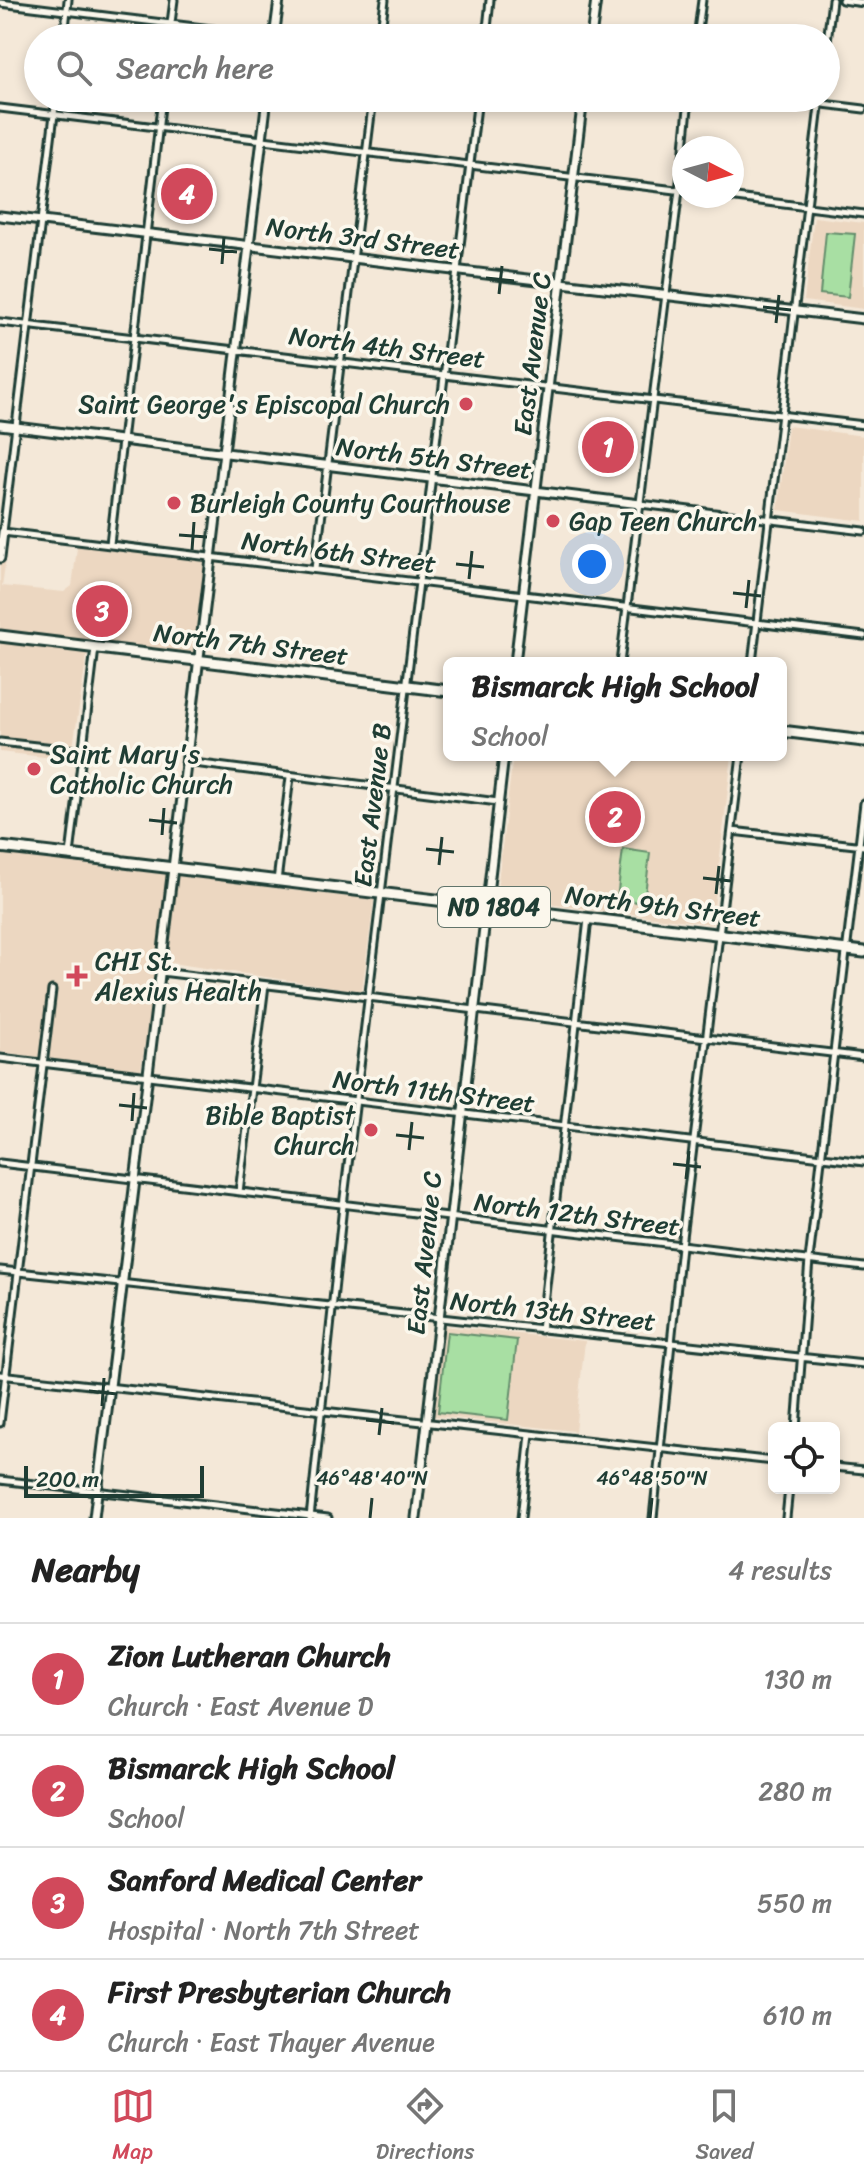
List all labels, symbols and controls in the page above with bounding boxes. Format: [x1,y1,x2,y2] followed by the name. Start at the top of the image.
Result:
[24,24,840,112] search box
[116,41,274,95] text: Search here
[52,46,96,90] icon: search
[672,136,744,208] north arrow
[161,164,213,224] pin: 4
[264,203,462,273] street label: North 3rd Street
[499,270,565,438] street label: East Avenue C
[286,312,488,382] street label: North 4th Street
[78,381,450,427] place label: Saint George's Episcopal Church
[457,395,475,413] marker: Saint George's Episcopal Church
[582,417,634,477] pin: 1
[334,423,534,493] street label: North 5th Street
[190,480,511,526] place label: Burleigh County Courthouse
[165,494,183,512] marker: Burleigh County Courthouse
[569,498,757,544] place label: Gap Teen Church
[544,512,562,530] marker: Gap Teen Church
[239,517,439,587] street label: North 6th Street
[572,544,612,584] your location
[76,581,128,641] pin: 3
[151,609,351,679] street label: North 7th Street
[443,657,787,761] popup
[472,659,758,713] text: Bismarck High School
[472,713,548,759] text: School
[339,721,405,889] street label: East Avenue B
[50,731,233,807] place label: Saint Mary's Catholic Church
[25,760,43,778] marker: Saint Mary's Catholic Church
[589,787,641,847] pin: 2
[562,871,764,941] street label: North 9th Street
[438,887,550,927] road number: ND 1804
[94,938,262,1014] place label: CHI St. Alexius Health
[66,965,88,987] marker: CHI St. Alexius Health
[330,1056,538,1126] street label: North 11th Street
[205,1092,357,1168] place label: Bible Baptist Church
[362,1121,380,1139] marker: Bible Baptist Church
[393,1169,455,1337] street label: East Avenue C
[471,1179,683,1249] street label: North 12th Street
[448,1277,658,1345] street label: North 13th Street
[768,1422,840,1494] map controls
[768,1422,840,1494] button: locate
[36,1460,99,1499] text: 200 m
[316,1461,428,1496] text: 46°48'40"N
[596,1461,708,1496] text: 46°48'50"N
[24,1462,204,1498] scale bar
[32,1540,140,1600] text: Nearby
[728,1547,832,1593] text: 4 results
[108,1629,391,1683] text: Zion Lutheran Church
[52,1656,64,1702] text: 1
[763,1656,832,1702] text: 130 m
[108,1683,373,1729] text: Church · East Avenue D
[108,1741,395,1795] text: Bismarck High School
[50,1768,66,1814] text: 2
[758,1768,832,1814] text: 280 m
[108,1795,185,1841] text: School
[108,1853,421,1907] text: Sanford Medical Center
[51,1880,65,1926] text: 3
[757,1880,832,1926] text: 550 m
[108,1907,420,1953] text: Hospital · North 7th Street
[108,1965,451,2019] text: First Presbyterian Church
[50,1992,66,2038] text: 4
[763,1992,832,2038] text: 610 m
[108,2019,435,2065] text: Church · East Thayer Avenue
[111,2084,155,2171] tab: Map
[376,2084,474,2171] tab: Directions
[695,2084,753,2171] tab: Saved

